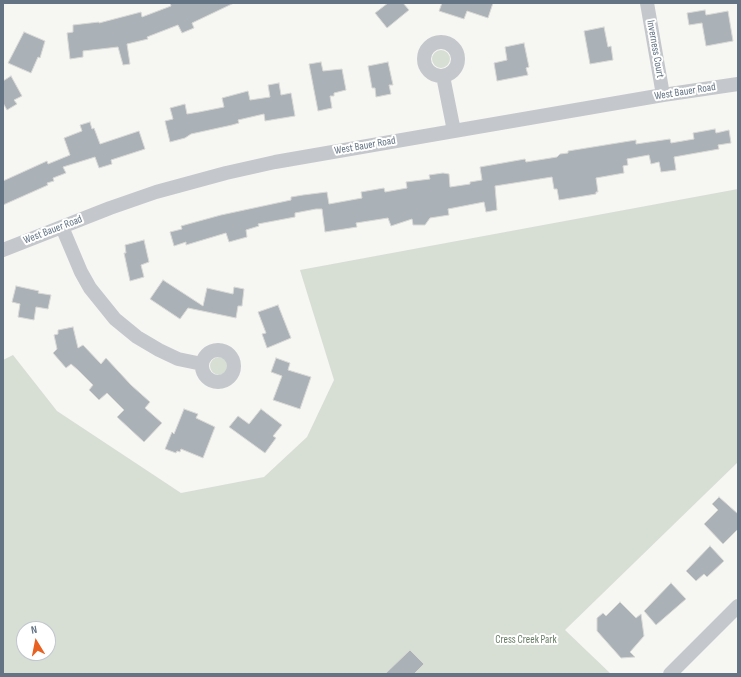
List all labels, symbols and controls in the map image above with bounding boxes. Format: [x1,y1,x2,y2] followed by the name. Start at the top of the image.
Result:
[643,19,667,79] street label: Inverness Court
[653,81,717,103] street label: West Bauer Road
[333,134,397,158] street label: West Bauer Road
[22,213,84,247] street label: West Bauer Road
[16,621,56,661] north arrow
[30,623,38,637] text: N
[495,633,557,647] park label: Cress Creek Park

